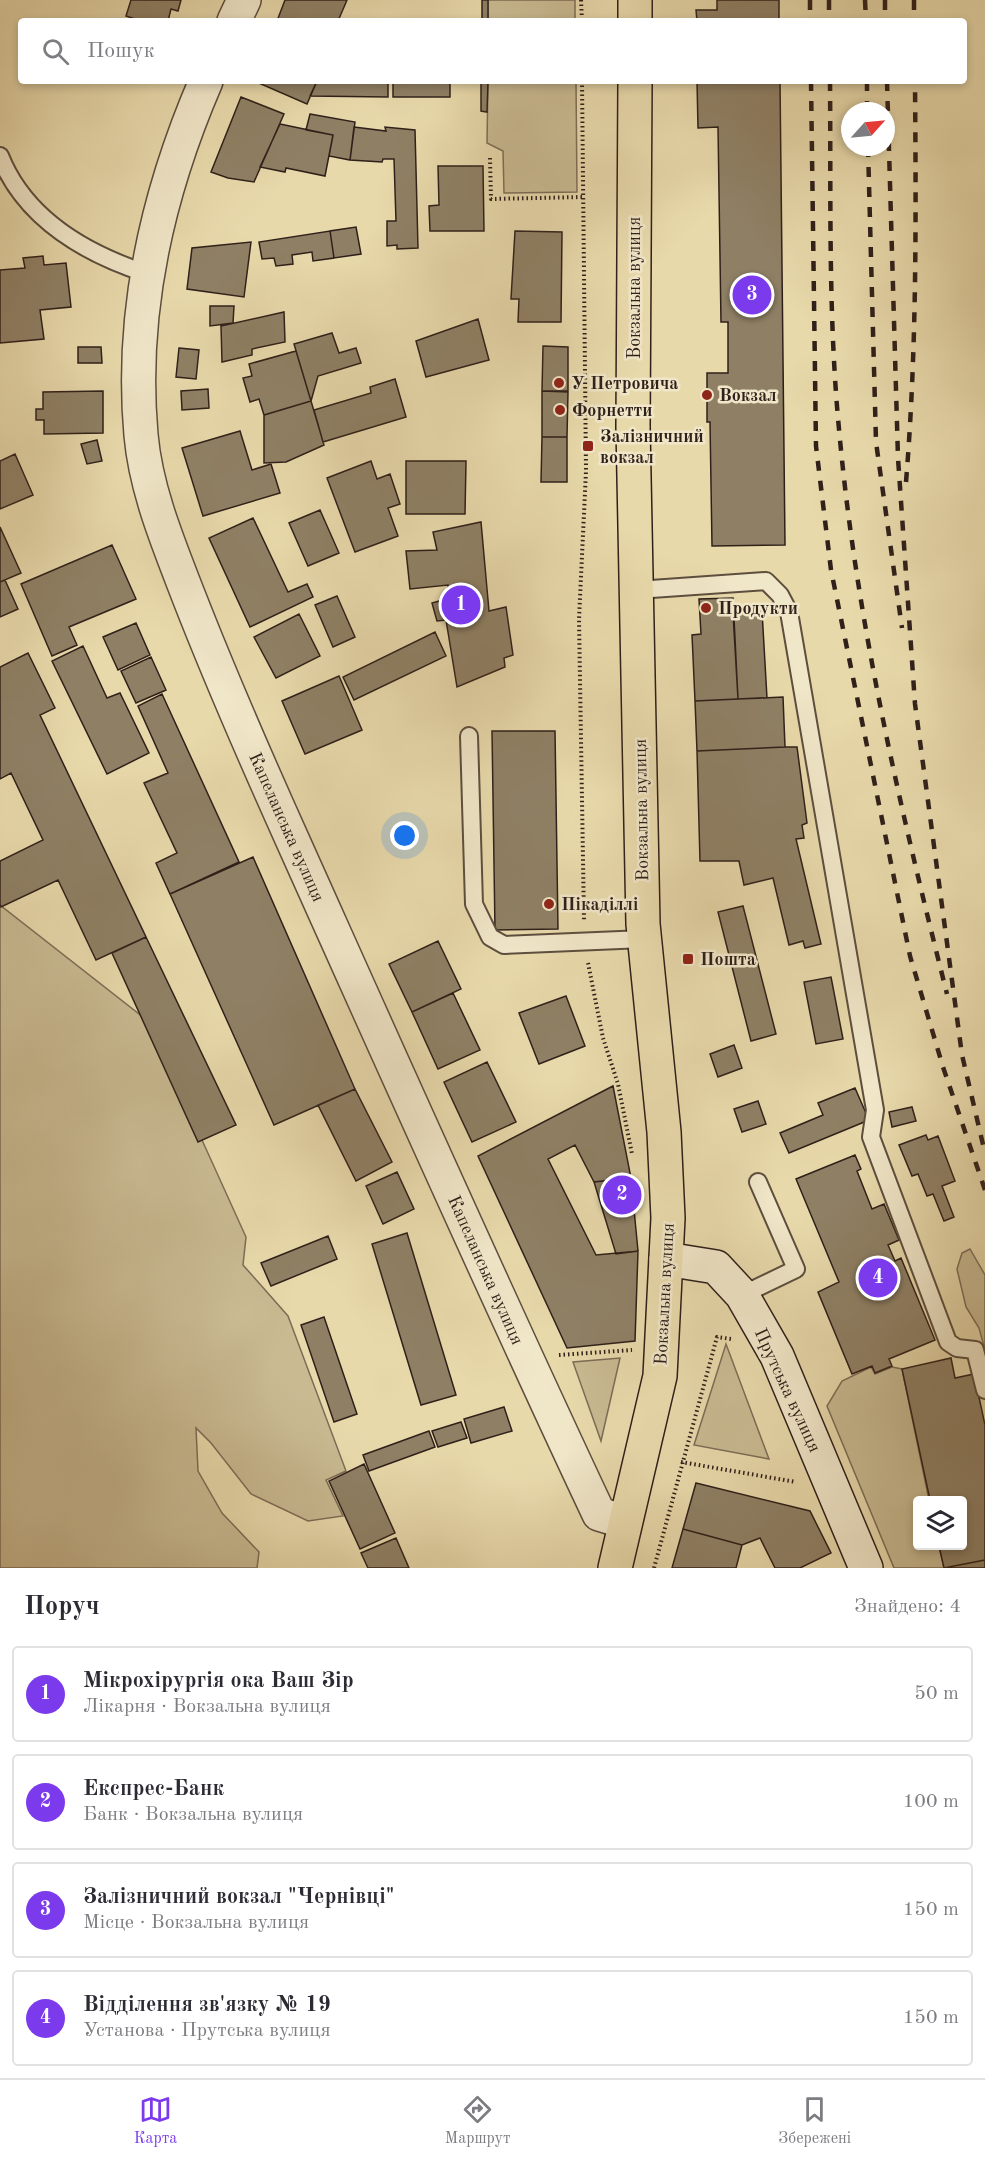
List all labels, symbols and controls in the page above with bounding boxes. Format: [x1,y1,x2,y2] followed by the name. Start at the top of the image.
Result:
[18,18,967,84] search box
[39,35,72,68] icon: search
[87,40,155,62] text: Пошук
[841,102,895,156] north arrow
[626,217,644,359] street label: Вокзальна вулиця
[732,272,771,318] pin: 3
[571,375,678,393] place label: У Петровича
[552,376,566,390] marker: У Петровича
[719,387,777,405] place label: Вокзал
[700,388,714,402] marker: Вокзал
[572,402,653,420] place label: Форнетти
[553,403,567,417] marker: Форнетти
[600,428,704,467] place label: Залізничний вокзал
[581,439,595,453] marker: Залізничний вокзал
[442,582,480,628] pin: 1
[718,600,798,618] place label: Продукти
[699,601,713,615] marker: Продукти
[632,739,652,881] street label: Вокзальна вулиця
[245,750,327,905] street label: Капеланська вулиця
[390,821,419,850] your location
[561,896,638,914] place label: Пікаділлі
[542,897,556,911] marker: Пікаділлі
[700,951,756,969] place label: Пошта
[681,952,695,966] marker: Пошта
[602,1172,642,1218] pin: 2
[444,1193,526,1348] street label: Капеланська вулиця
[652,1222,678,1366] street label: Вокзальна вулиця
[858,1256,898,1300] pin: 4
[751,1326,824,1455] street label: Прутська вулиця
[913,1496,967,1550] map controls
[913,1496,967,1550] button: layers
[24,1594,100,1620] text: Поруч
[854,1597,961,1617] text: Знайдено: 4
[83,1670,354,1692] text: Мікрохірургія ока Ваш Зір
[40,1684,51,1704] text: 1
[914,1684,959,1704] text: 50 m
[83,1697,331,1717] text: Лікарня · Вокзальна вулиця
[83,1778,224,1800] text: Eкспрес-Банк
[40,1792,51,1812] text: 2
[903,1792,959,1812] text: 100 m
[83,1805,303,1825] text: Банк · Вокзальна вулиця
[83,1886,394,1908] text: Залізничний вокзал "Чернівці"
[40,1900,51,1920] text: 3
[903,1900,959,1920] text: 150 m
[83,1913,309,1933] text: Місце · Вокзальна вулиця
[83,1994,331,2016] text: Відділення зв'язку № 19
[40,2008,51,2028] text: 4
[903,2008,959,2028] text: 150 m
[83,2021,331,2041] text: Установа · Прутська вулиця
[134,2093,177,2149] tab: Карта
[445,2093,511,2149] tab: Маршрут
[778,2093,851,2149] tab: Збережені

